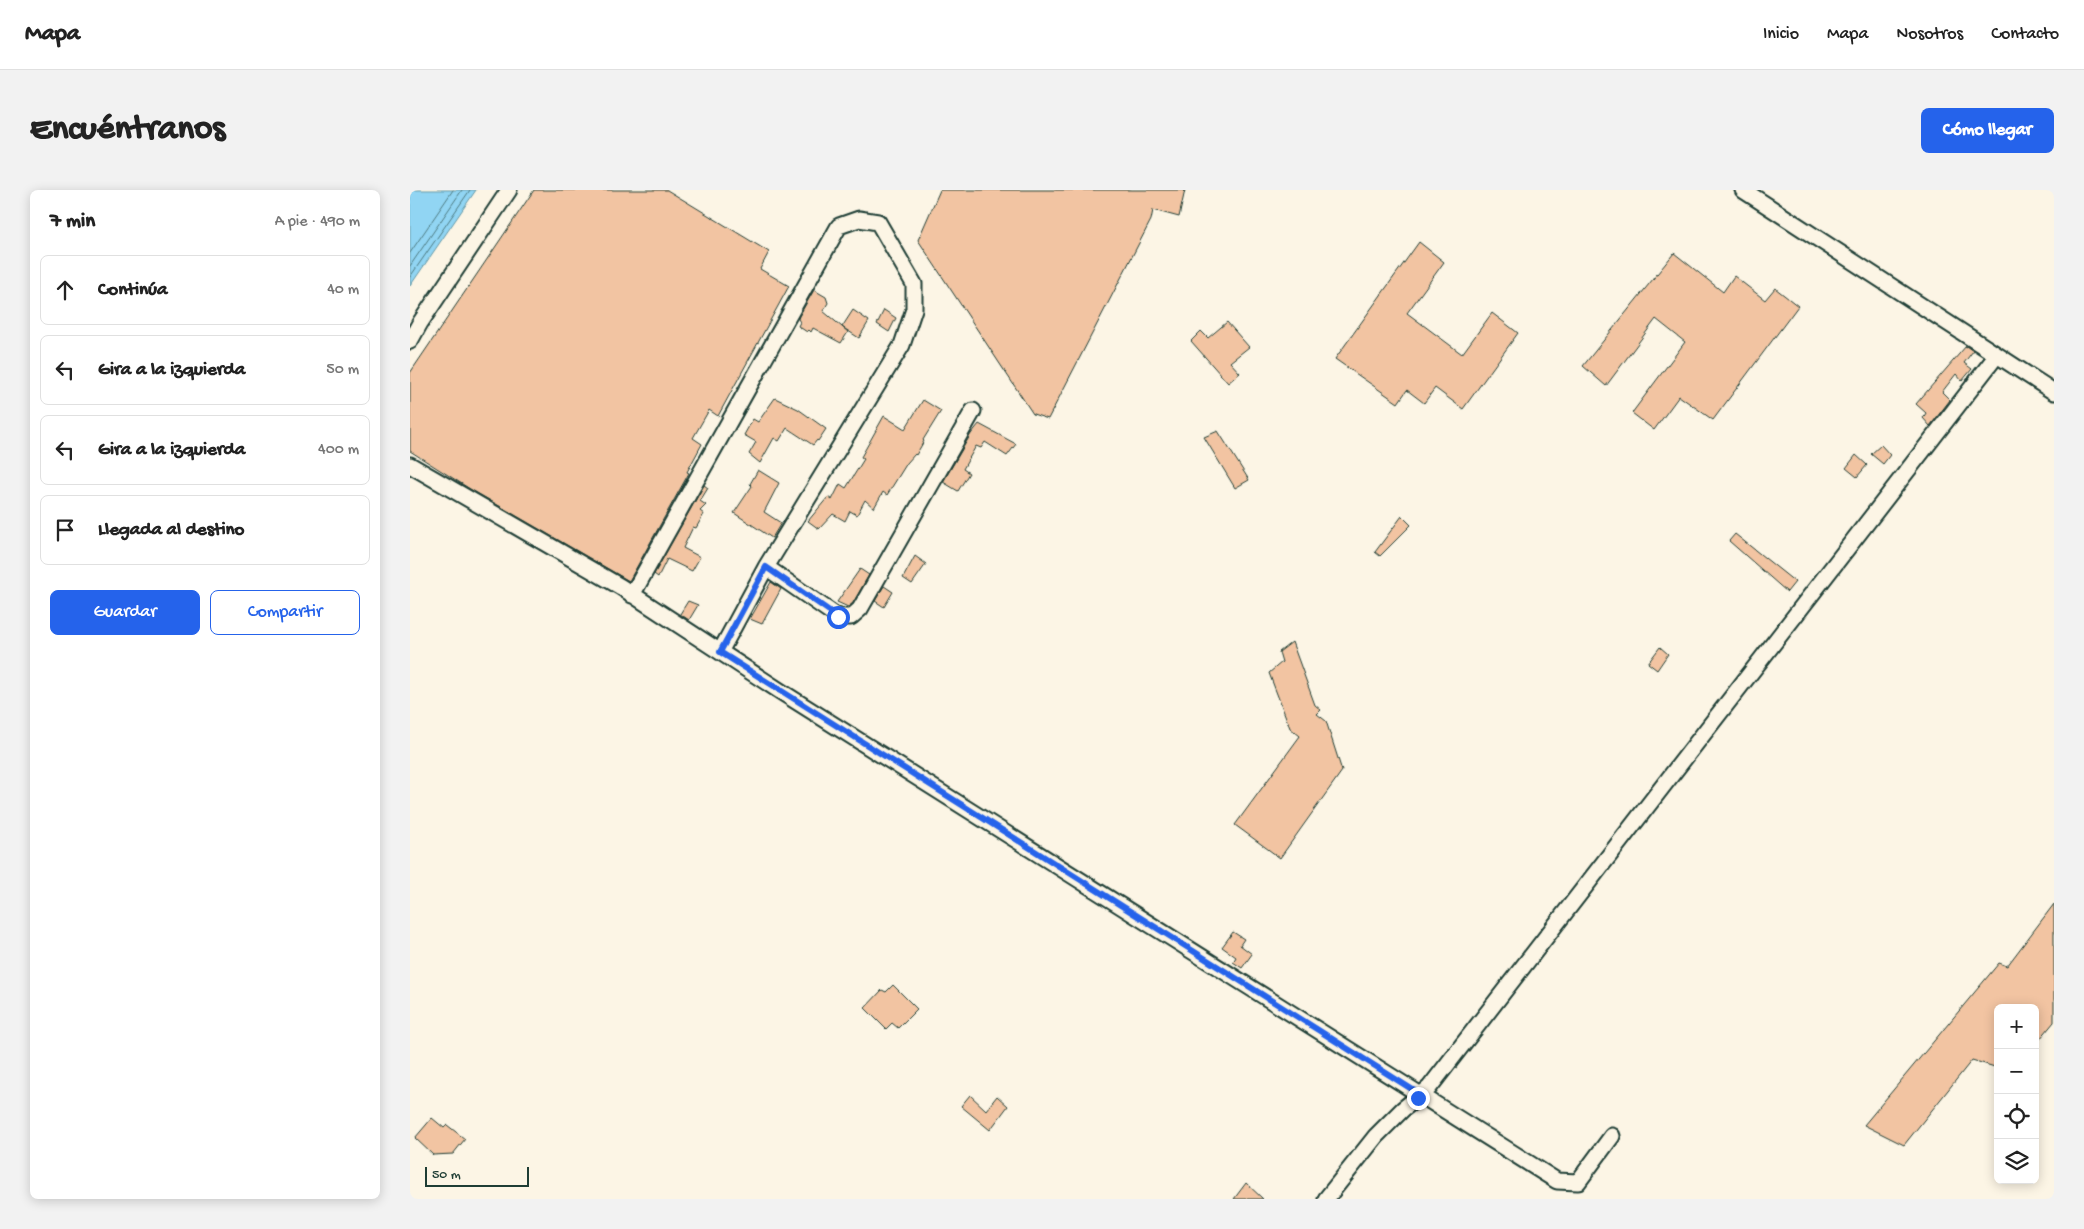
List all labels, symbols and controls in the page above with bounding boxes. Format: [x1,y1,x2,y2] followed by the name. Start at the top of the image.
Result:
[25,20,80,49] text: Mapa
[1763,24,1799,45] text: Inicio
[1827,24,1868,45] text: Mapa
[1896,24,1963,45] text: Nosotros
[1991,24,2059,45] text: Contacto
[1921,108,2054,153] button: Cómo llegar
[30,110,225,151] text: Encuéntranos
[50,210,95,235] text: 7 min
[275,213,360,232] text: A pie · 490 m
[51,276,79,304] icon: ahead
[98,279,168,302] text: Continúa
[327,281,359,300] text: 40 m
[51,356,79,384] icon: left
[98,359,245,382] text: Gira a la izquierda
[326,361,359,380] text: 50 m
[51,436,79,464] icon: left
[98,439,245,462] text: Gira a la izquierda
[318,441,359,460] text: 400 m
[51,516,79,544] icon: arrive
[98,519,244,542] text: Llegada al destino
[50,590,200,635] button: Guardar
[210,590,360,635] button: Compartir
[827,606,850,629] route start
[1994,1004,2039,1184] map controls
[1994,1004,2039,1049] button: +
[1994,1049,2039,1094] button: −
[1407,1087,1430,1110] route end
[1994,1094,2039,1139] button: locate
[1994,1139,2039,1184] button: layers
[425,1164,529,1187] scale bar
[432,1167,461,1184] text: 50 m

